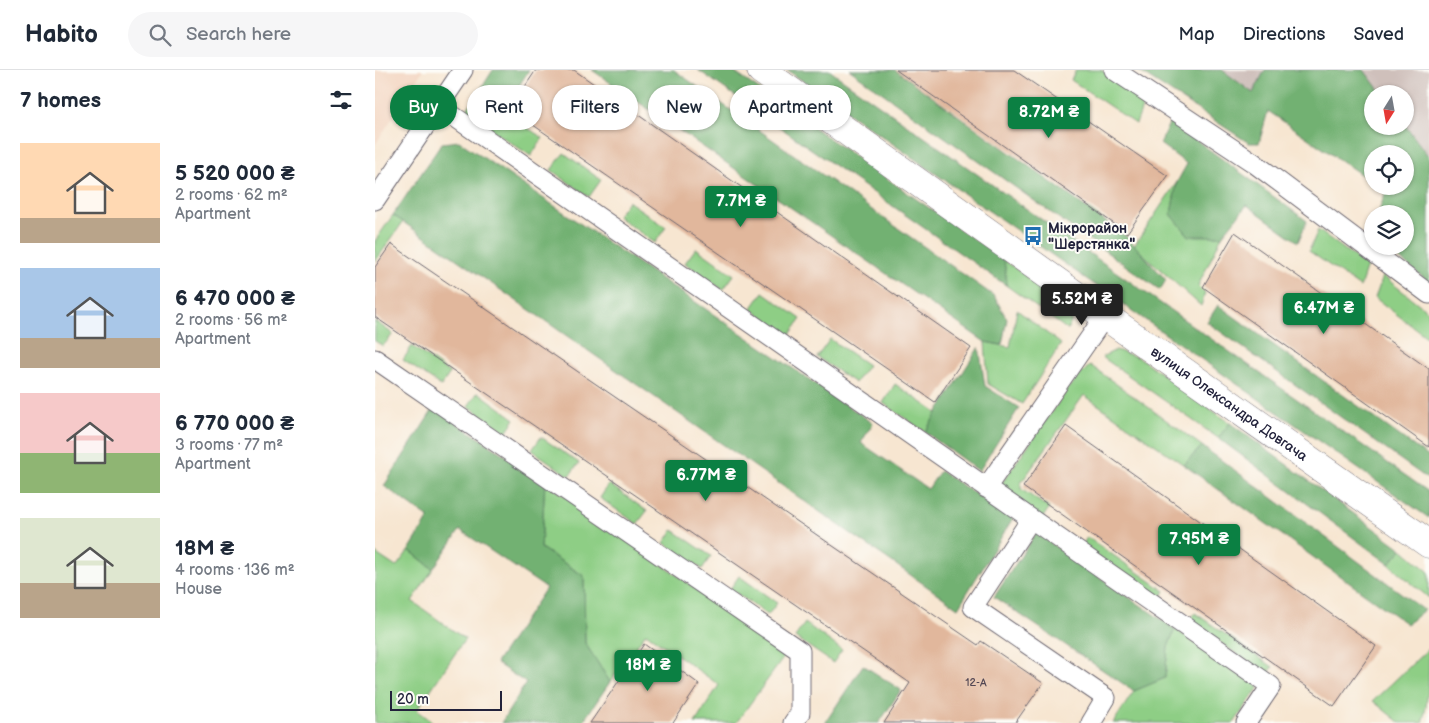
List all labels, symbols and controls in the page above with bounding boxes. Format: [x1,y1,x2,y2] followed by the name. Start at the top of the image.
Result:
[128,12,478,57] search box
[25,20,98,49] text: Habito
[146,21,174,49] icon: search
[186,23,291,46] text: Search here
[1179,24,1215,45] text: Map
[1243,24,1325,45] text: Directions
[1353,24,1404,45] text: Saved
[390,85,457,130] chip: Buy
[467,85,542,130] chip: Rent
[552,85,638,130] chip: Filters
[648,85,720,130] chip: New
[730,85,851,130] chip: Apartment
[1364,85,1414,135] north arrow
[1364,85,1414,255] map controls
[327,86,355,114] icon: filters
[20,88,101,113] text: 7 homes
[1003,97,1095,139] pin: 8.72M ₴
[1019,103,1079,122] text: 8.72M ₴
[1364,145,1414,195] button: locate
[175,161,295,186] text: 5 520 000 ₴
[60,163,120,223] icon: home
[175,186,288,205] text: 2 rooms · 62 m²
[700,186,782,228] pin: 7.7M ₴
[716,192,766,211] text: 7.7M ₴
[175,205,251,224] text: Apartment
[1364,205,1414,255] button: layers
[1048,220,1135,253] place label: Мікрорайон "Шерстянка"
[1022,225,1044,247] bus stop icon: Мікрорайон "Шерстянка"
[1036,284,1128,326] pin: 5.52M ₴
[175,286,295,311] text: 6 470 000 ₴
[60,288,120,348] icon: home
[1052,290,1112,309] text: 5.52M ₴
[1278,292,1370,335] pin: 6.47M ₴
[1294,299,1354,318] text: 6.47M ₴
[175,311,287,330] text: 2 rooms · 56 m²
[175,330,251,349] text: Apartment
[1148,343,1312,465] street label: вулиця Олександра Довгача
[175,411,294,436] text: 6 770 000 ₴
[60,413,120,473] icon: home
[175,436,283,455] text: 3 rooms · 77 m²
[175,455,251,474] text: Apartment
[660,460,752,502] pin: 6.77M ₴
[676,466,736,485] text: 6.77M ₴
[1153,524,1245,566] pin: 7.95M ₴
[1169,530,1229,549] text: 7.95M ₴
[175,536,234,561] text: 18M ₴
[60,538,120,598] icon: home
[175,561,295,580] text: 4 rooms · 136 m²
[175,580,222,599] text: House
[613,650,683,692] pin: 18M ₴
[625,656,671,675] text: 18M ₴
[965,676,987,689] house number: 12-А
[390,688,503,711] scale bar
[397,691,429,708] text: 20 m

